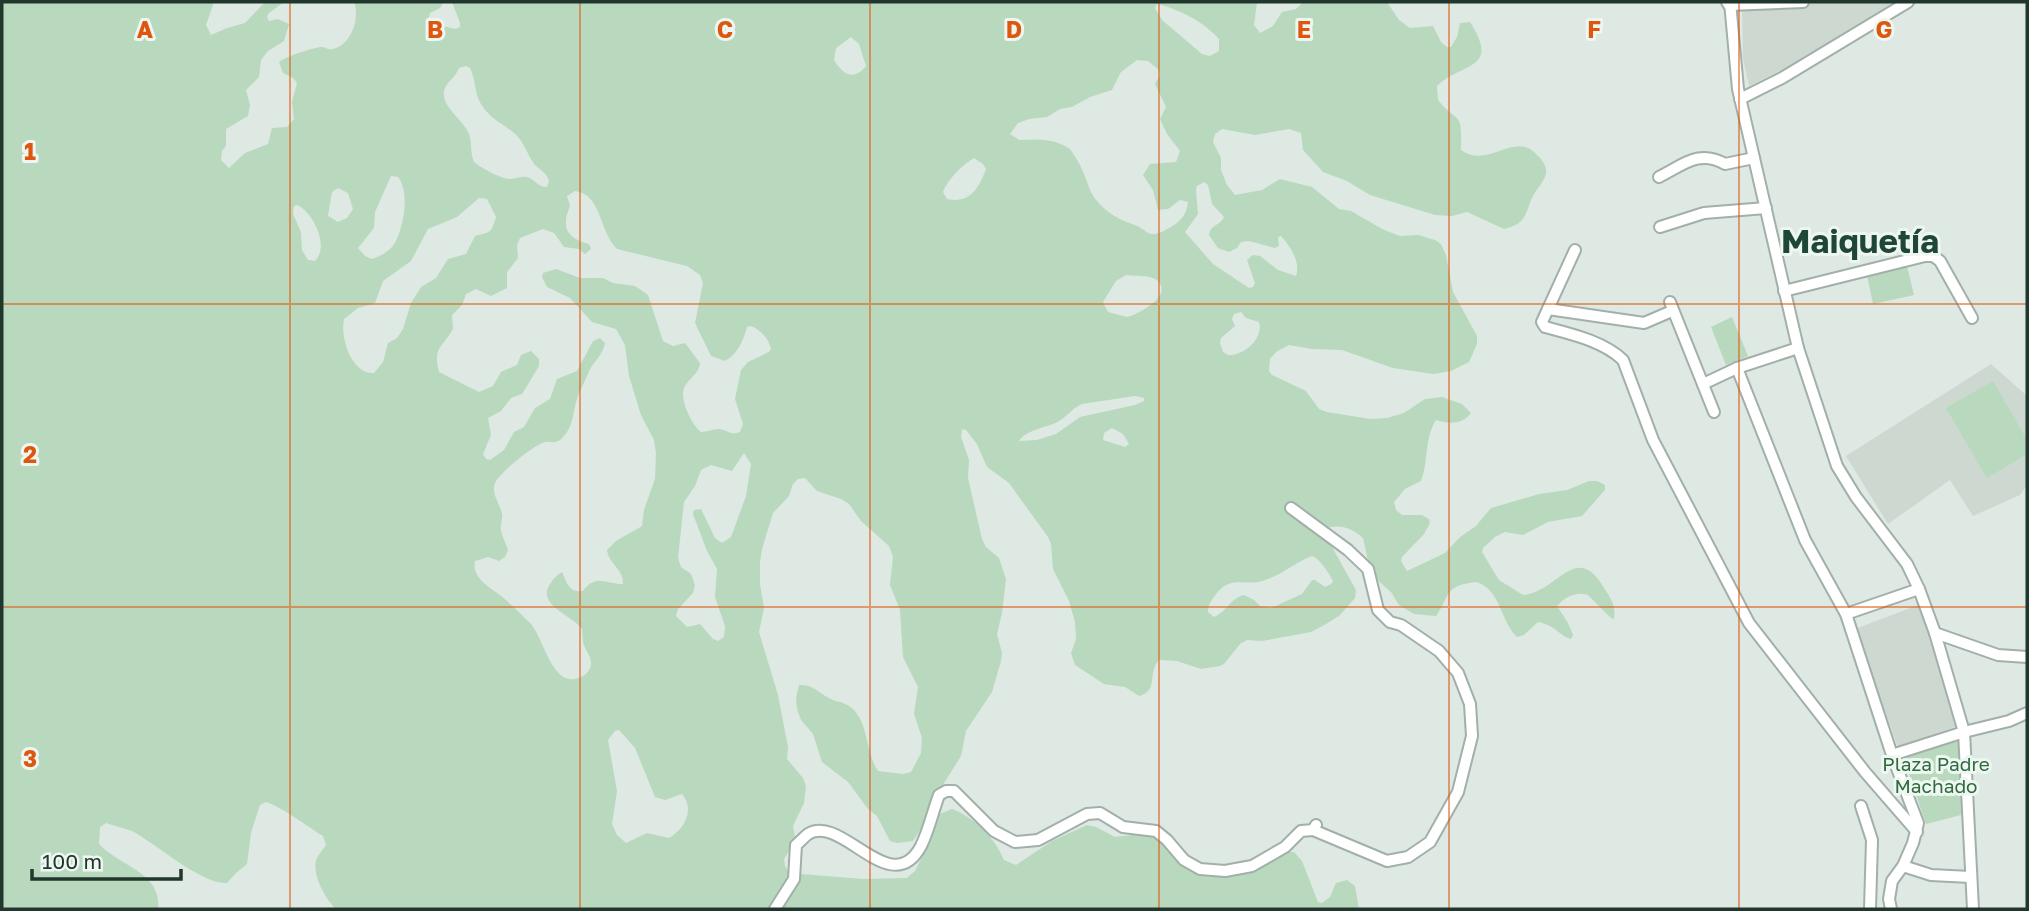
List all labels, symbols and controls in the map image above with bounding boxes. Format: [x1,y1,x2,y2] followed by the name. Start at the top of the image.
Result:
[137,15,154,43] text: A
[427,15,443,43] text: B
[717,15,733,43] text: C
[1006,15,1022,43] text: D
[1297,15,1311,43] text: E
[1587,15,1601,43] text: F
[1876,15,1892,43] text: G
[24,137,36,165] text: 1
[1781,221,1939,260] district label: Maiquetía
[23,440,37,468] text: 2
[23,744,37,772] text: 3
[1882,752,1990,797] park label: Plaza Padre Machado
[32,838,180,882] scale bar
[42,848,102,874] text: 100 m

